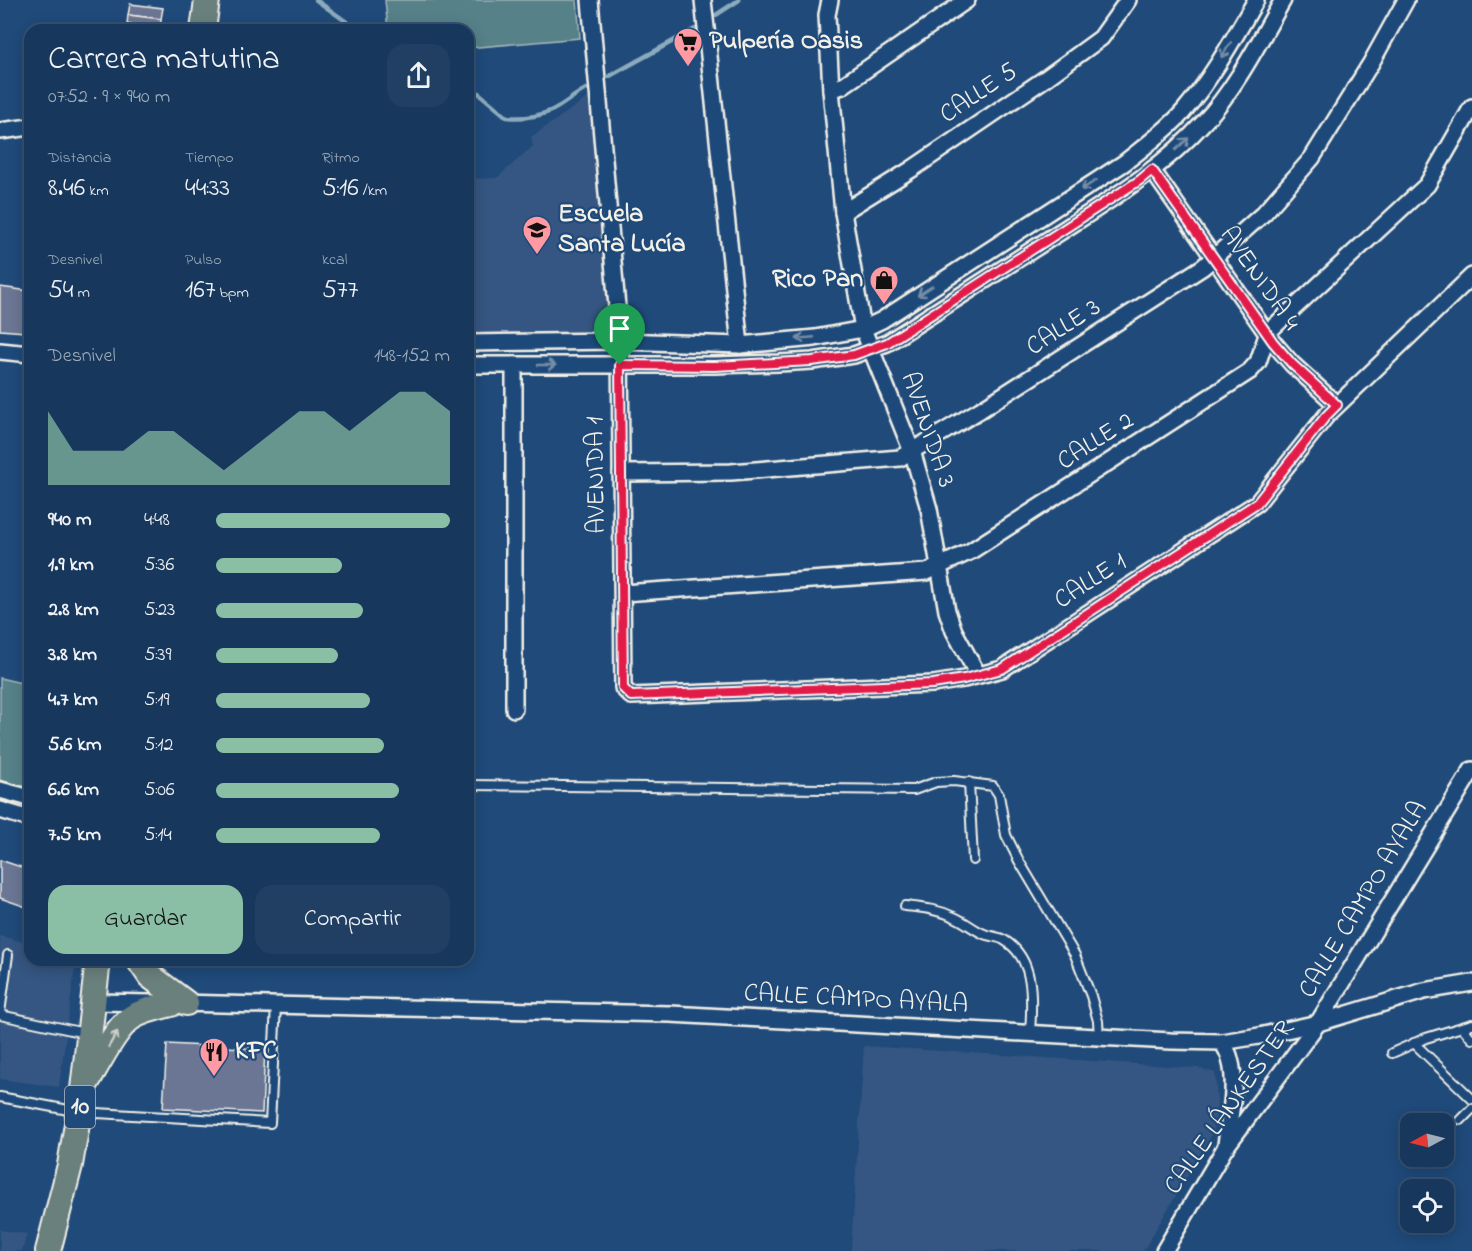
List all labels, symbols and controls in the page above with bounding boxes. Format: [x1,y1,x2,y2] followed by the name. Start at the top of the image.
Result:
[709,23,863,61] place label: Pulpería Oasis
[672,26,704,68] supermarket icon: Pulpería Oasis
[48,36,280,84] text: Carrera matutina
[1220,41,1232,58] one-way arrow
[387,44,450,107] button: share
[932,54,1026,134] street label: CALLE 5
[48,83,170,112] text: 07:52 · 9 × 940 m
[1175,136,1190,151] one-way arrow
[48,146,111,170] text: Distancia
[185,146,234,170] text: Tiempo
[322,146,360,170] text: Ritmo
[48,170,85,208] text: 8.46
[185,170,230,208] text: 44:33
[322,170,359,208] text: 5:16
[85,179,109,203] text: km
[359,179,387,203] text: /km
[1081,180,1098,192] one-way arrow
[558,196,686,264] place label: Escuela Santa Lucía
[521,214,553,256] school or university icon: Escuela Santa Lucía
[1209,219,1309,339] street label: AVENIDA 4
[48,248,102,272] text: Desnivel
[185,248,222,272] text: Pulso
[322,248,347,272] text: kcal
[772,261,863,299] place label: Rico Pan
[868,264,900,306] shop icon: Rico Pan
[48,272,74,310] text: 54
[185,272,215,310] text: 167
[322,272,358,310] text: 577
[74,281,90,305] text: m
[215,281,249,305] text: bpm
[917,285,934,297] one-way arrow
[1019,290,1109,366] street label: CALLE 3
[594,303,645,365] pin
[603,312,636,345] icon: arrive
[796,333,816,344] one-way arrow
[48,342,116,371] text: Desnivel
[374,342,450,371] text: 148–152 m
[537,359,557,371] one-way arrow
[890,367,964,493] street label: AVENIDA 3
[1050,403,1142,481] street label: CALLE 2
[577,416,617,534] street label: AVENIDA 1
[48,506,91,535] text: 940 m
[144,506,170,535] text: 4:48
[1047,544,1135,620] street label: CALLE 1
[48,551,94,580] text: 1.9 km
[144,551,174,580] text: 5:36
[48,596,99,625] text: 2.8 km
[144,596,175,625] text: 5:23
[48,641,97,670] text: 3.8 km
[144,641,171,670] text: 5:39
[48,686,98,715] text: 4.7 km
[144,686,170,715] text: 5:19
[48,731,102,760] text: 5.6 km
[144,731,173,760] text: 5:12
[48,776,99,805] text: 6.6 km
[144,776,175,805] text: 5:06
[1290,794,1438,1006] street label: CALLE CAMPO AYALA
[48,821,101,850] text: 7.5 km
[144,821,172,850] text: 5:14
[48,885,243,954] button: Guardar
[255,885,450,954] button: Compartir
[743,975,969,1025] street label: CALLE CAMPO AYALA
[1156,1013,1305,1203] street label: CALLE LÁNKESTER
[107,1031,119,1048] one-way arrow
[235,1033,277,1071] place label: KFC
[198,1036,230,1078] restaurant icon: KFC
[65,1086,95,1128] road number: 10
[1400,1113,1454,1167] north arrow
[1400,1113,1454,1233] map controls
[1400,1179,1454,1233] button: locate

